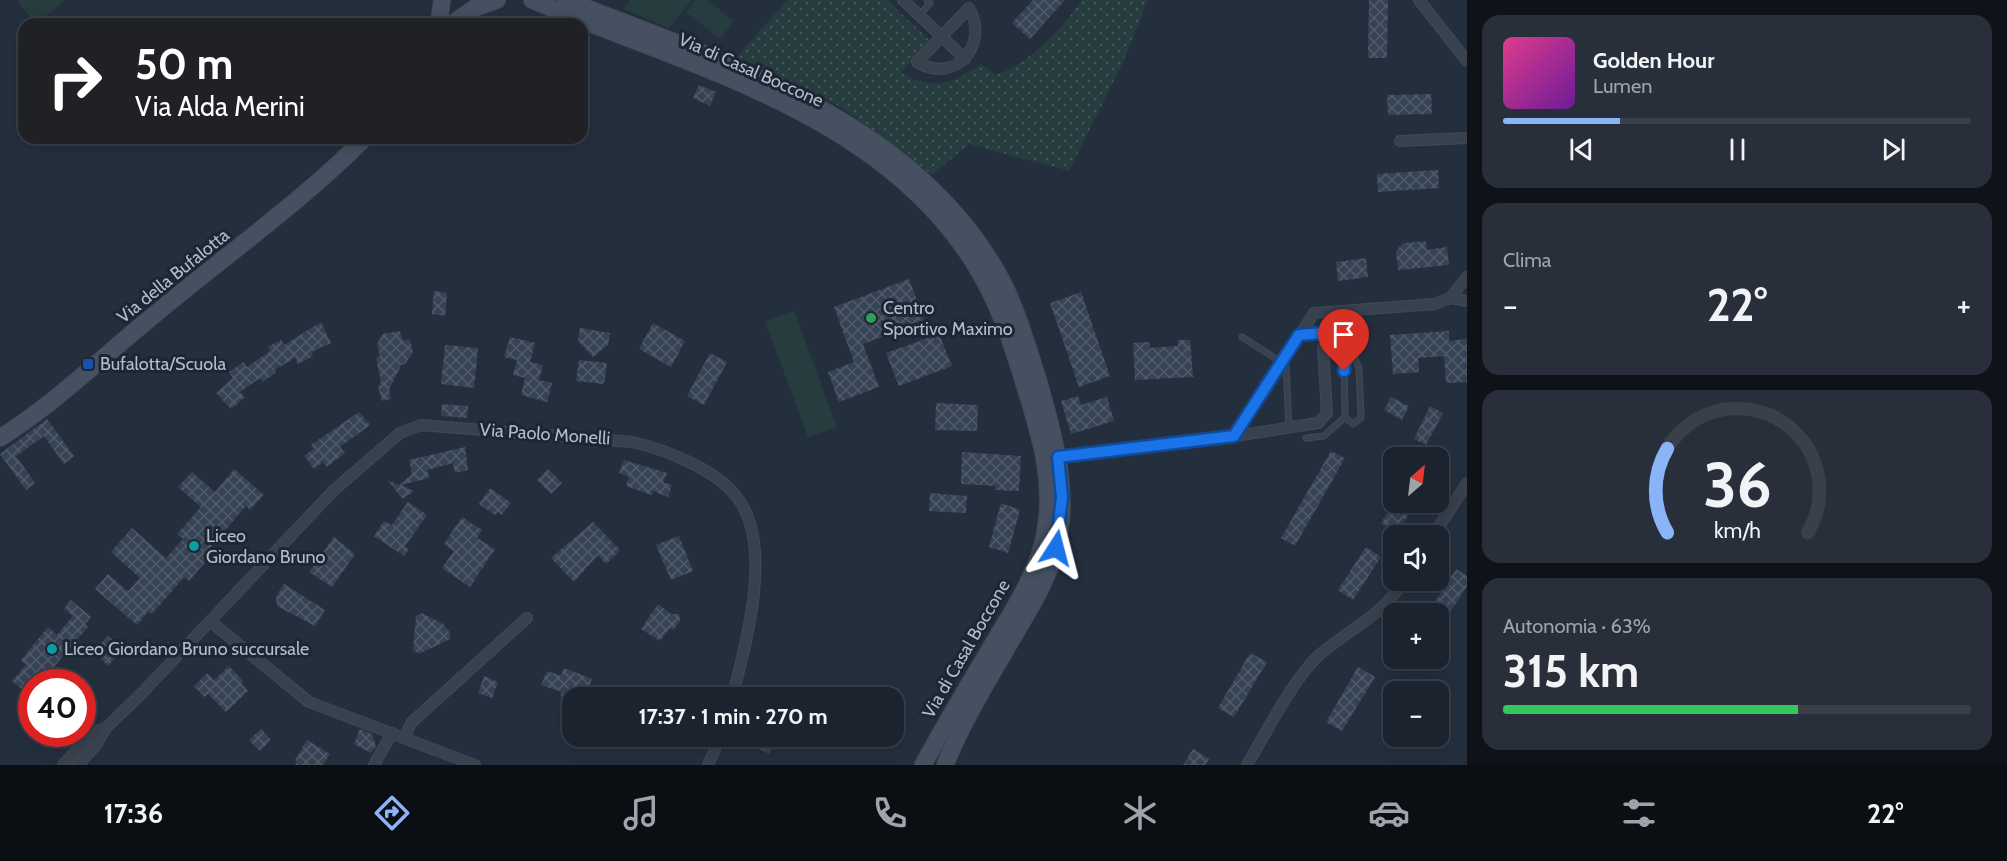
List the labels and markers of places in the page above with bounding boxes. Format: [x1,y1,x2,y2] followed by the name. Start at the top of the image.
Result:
[883,297,1013,340] place label: Centro Sportivo Maximo
[1318,309,1369,371] pin
[864,311,878,325] marker: Centro Sportivo Maximo
[100,353,226,375] place label: Bufalotta/Scuola
[81,357,95,371] marker: Bufalotta/Scuola
[206,525,326,568] place label: Liceo Giordano Bruno
[187,539,201,553] marker: Liceo Giordano Bruno
[64,638,309,660] place label: Liceo Giordano Bruno succursale
[45,642,59,656] marker: Liceo Giordano Bruno succursale

